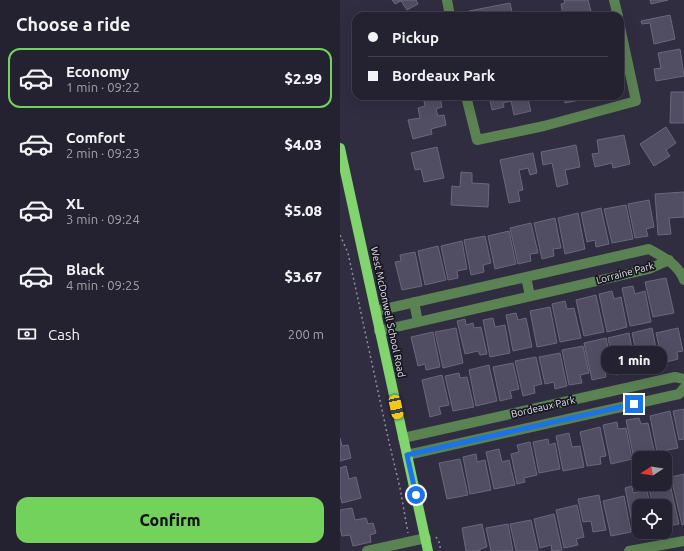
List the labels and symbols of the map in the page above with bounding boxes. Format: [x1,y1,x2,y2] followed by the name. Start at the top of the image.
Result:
[369,246,407,378] street label: West McDonwell School Road
[595,260,655,286] street label: Lorraine Park
[601,346,667,374] callout: 1 min
[388,394,404,420] car
[510,394,576,420] street label: Bordeaux Park
[625,395,643,413] route end
[632,451,672,491] north arrow
[407,486,425,504] route start

